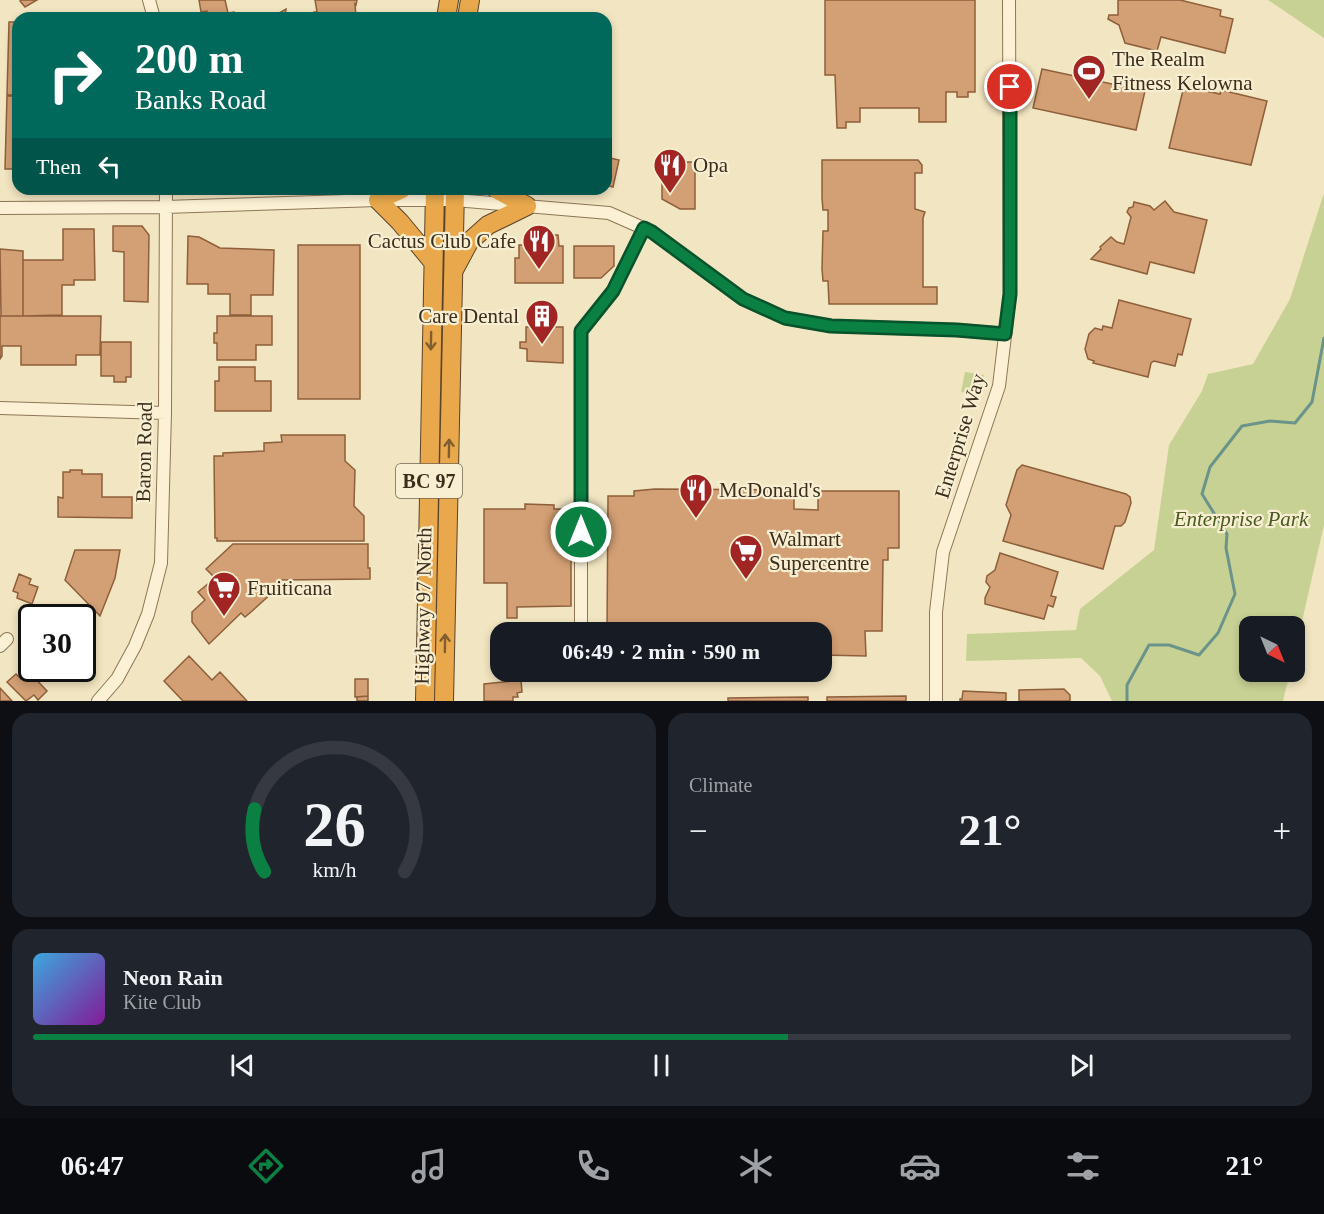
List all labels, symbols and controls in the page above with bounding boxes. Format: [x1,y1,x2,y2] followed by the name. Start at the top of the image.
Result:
[36,36,114,114] icon: right
[135,36,244,82] text: 200 m
[1112,47,1253,95] place label: The Realm Fitness Kelowna
[1071,53,1107,100] sports icon: The Realm Fitness Kelowna
[984,61,1035,112] pin
[993,70,1026,103] icon: arrive
[135,85,266,115] text: Banks Road
[652,147,688,194] restaurant icon: Opa
[93,150,126,183] icon: left
[693,153,729,177] place label: Opa
[36,154,81,179] text: Then
[521,223,557,270] restaurant icon: Cactus Club Cafe
[368,229,516,253] place label: Cactus Club Cafe
[524,298,560,345] building icon: Care Dental
[418,304,519,328] place label: Care Dental
[426,331,437,351] one-way arrow
[930,370,990,501] street label: Enterprise Way
[131,401,157,503] street label: Baron Road
[444,438,455,458] one-way arrow
[396,464,462,498] road number: BC 97
[678,472,714,519] restaurant icon: McDonald's
[719,478,821,502] place label: McDonald's
[549,500,613,564] position arrow
[1173,507,1309,531] park label: Enterprise Park
[410,527,436,685] street label: Highway 97 North
[769,527,869,575] place label: Walmart Supercentre
[728,533,764,580] supermarket icon: Walmart Supercentre
[206,570,242,617] supermarket icon: Fruiticana
[247,576,333,600] place label: Fruiticana
[18,604,96,682] speed limit sign: 30
[1239,616,1305,682] north arrow
[1239,616,1305,682] map controls
[439,633,451,653] one-way arrow
[562,639,760,664] text: 06:49 · 2 min · 590 m
[689,774,752,796] text: Climate
[303,790,365,859] text: 26
[959,805,1022,855] text: 21°
[689,813,708,849] text: −
[1272,813,1291,849] text: +
[312,858,356,882] text: km/h
[123,965,223,990] text: Neon Rain
[123,991,201,1013] text: Kite Club
[226,1049,259,1082] icon: previous
[645,1049,678,1082] icon: pause
[1065,1049,1098,1082] icon: next
[245,1145,287,1187] icon: directions
[408,1145,450,1187] icon: music
[572,1145,614,1187] icon: phone
[735,1145,777,1187] icon: climate
[899,1145,941,1187] icon: car
[1062,1145,1104,1187] icon: filters
[61,1151,124,1181] text: 06:47
[1225,1151,1263,1181] text: 21°

